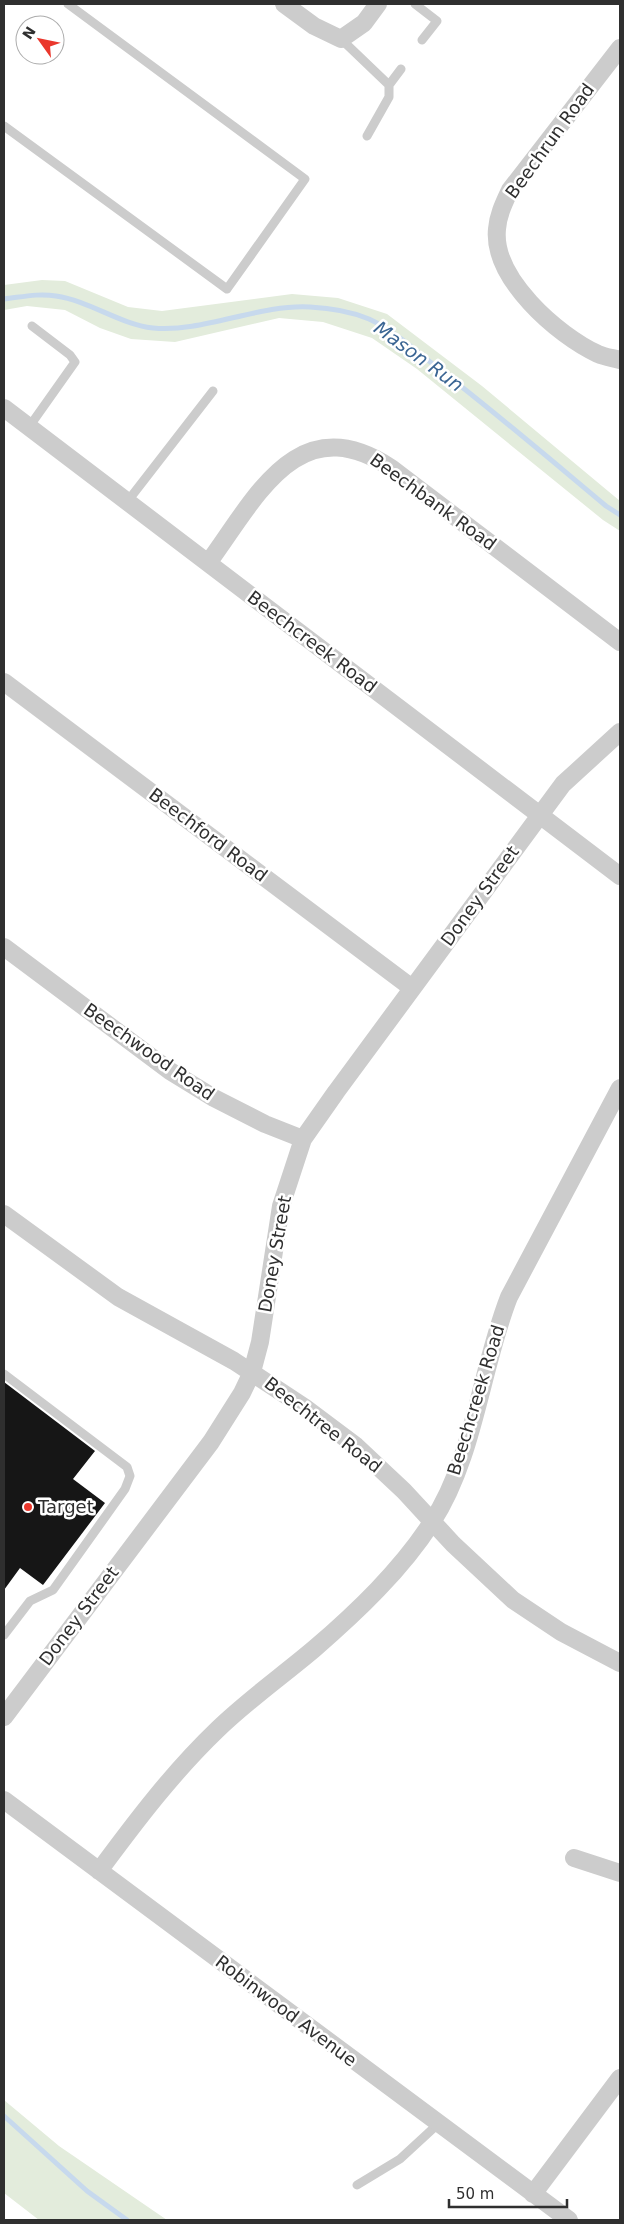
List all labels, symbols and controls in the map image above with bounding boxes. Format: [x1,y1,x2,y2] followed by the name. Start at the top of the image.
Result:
[15,15,65,65] north arrow
[19,24,39,42] text: N
[501,79,598,202] street label: Beechrun Road
[370,316,468,396] water label: Mason Run
[366,449,501,554] street label: Beechbank Road
[244,586,381,697] street label: Beechcreek Road
[145,783,272,886] street label: Beechford Road
[436,842,523,950] street label: Doney Street
[80,999,219,1105] street label: Beechwood Road
[254,1194,295,1314] street label: Doney Street
[443,1322,508,1478] street label: Beechcreek Road
[261,1372,386,1477] street label: Beechtree Road
[37,1496,94,1517] place label: Target
[22,1501,34,1513] marker: Target
[35,1562,123,1669] street label: Doney Street
[212,1951,361,2071] street label: Robinwood Avenue
[449,2176,566,2208] scale bar
[456,2185,494,2203] text: 50 m

